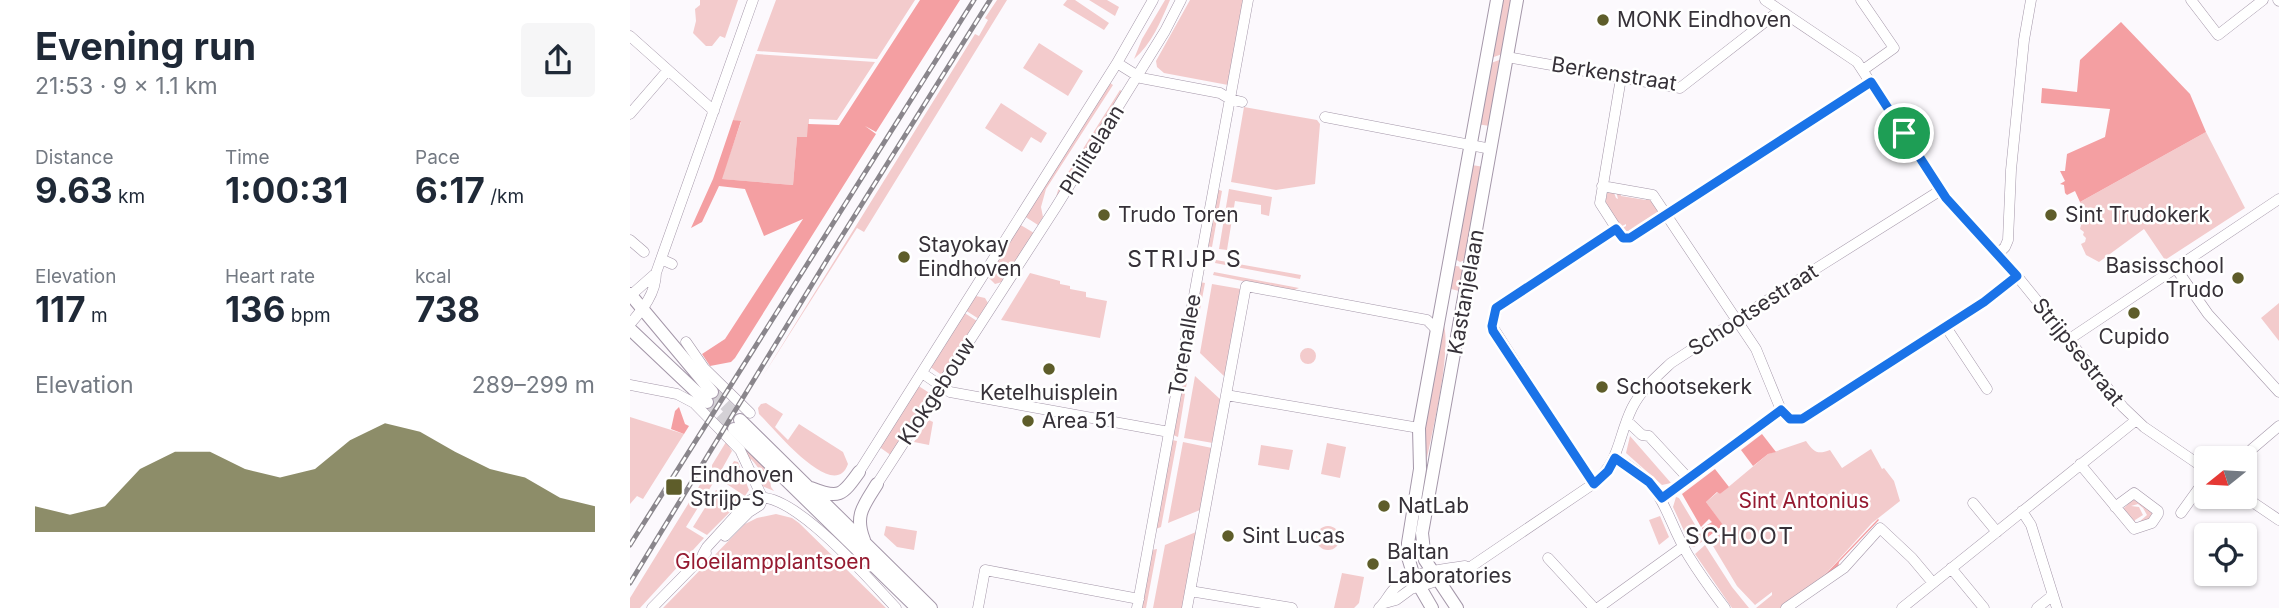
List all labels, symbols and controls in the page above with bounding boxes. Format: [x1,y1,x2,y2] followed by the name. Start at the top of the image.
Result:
[1617,7,1791,32] place label: MONK Eindhoven
[1595,12,1611,28] marker: MONK Eindhoven
[35,23,256,69] text: Evening run
[521,23,595,97] button: share
[1550,51,1678,96] street label: Berkenstraat
[35,72,218,100] text: 21:53 · 9 × 1.1 km
[1054,100,1129,199] street label: Philitelaan
[1874,103,1934,163] pin
[1885,114,1923,152] icon: arrive
[35,146,113,169] text: Distance
[225,146,270,169] text: Time
[415,146,460,169] text: Pace
[35,169,113,211] text: 9.63
[225,169,348,211] text: 1:00:31
[415,169,485,211] text: 6:17
[113,185,145,208] text: km
[485,185,524,208] text: /km
[1118,202,1239,227] place label: Trudo Toren
[2065,202,2210,227] place label: Sint Trudokerk
[1096,207,1112,223] marker: Trudo Toren
[2043,207,2059,223] marker: Sint Trudokerk
[1442,227,1489,356] street label: Kastanjelaan
[918,232,1022,281] place label: Stayokay Eindhoven
[1127,245,1243,273] district label: STRIJP S
[896,249,912,265] marker: Stayokay Eindhoven
[2105,253,2224,302] place label: Basisschool Trudo
[1683,258,1822,361] street label: Schootsestraat
[35,265,116,288] text: Elevation
[225,265,315,288] text: Heart rate
[415,265,451,288] text: kcal
[2230,270,2246,286] marker: Basisschool Trudo
[35,288,86,330] text: 117
[225,288,285,330] text: 136
[415,288,480,330] text: 738
[1163,292,1206,398] street label: Torenallee
[2027,293,2129,411] street label: Strijpsestraat
[86,304,108,327] text: m
[285,304,331,327] text: bpm
[2126,305,2142,321] marker: Cupido
[2098,324,2170,349] place label: Cupido
[893,332,981,449] street label: Klokgebouw
[1041,361,1057,377] marker: Ketelhuisplein
[35,371,134,399] text: Elevation
[472,371,595,399] text: 289–299 m
[1616,374,1753,399] place label: Schootsekerk
[1594,379,1610,395] marker: Schootsekerk
[980,380,1118,405] place label: Ketelhuisplein
[1042,408,1116,433] place label: Area 51
[1020,413,1036,429] marker: Area 51
[2194,446,2258,509] north arrow
[2194,446,2257,586] map controls
[690,462,794,511] place label: Eindhoven Strijp-S
[664,477,684,497] marker: Eindhoven Strijp-S
[1739,488,1869,513] park label: Sint Antonius
[1398,493,1469,518] place label: NatLab
[1376,498,1392,514] marker: NatLab
[1685,522,1795,550] district label: SCHOOT
[1242,523,1345,548] place label: Sint Lucas
[2194,523,2257,586] button: locate
[1220,528,1236,544] marker: Sint Lucas
[1387,539,1512,588] place label: Baltan Laboratories
[675,549,871,574] park label: Gloeilampplantsoen
[1365,556,1381,572] marker: Baltan Laboratories

